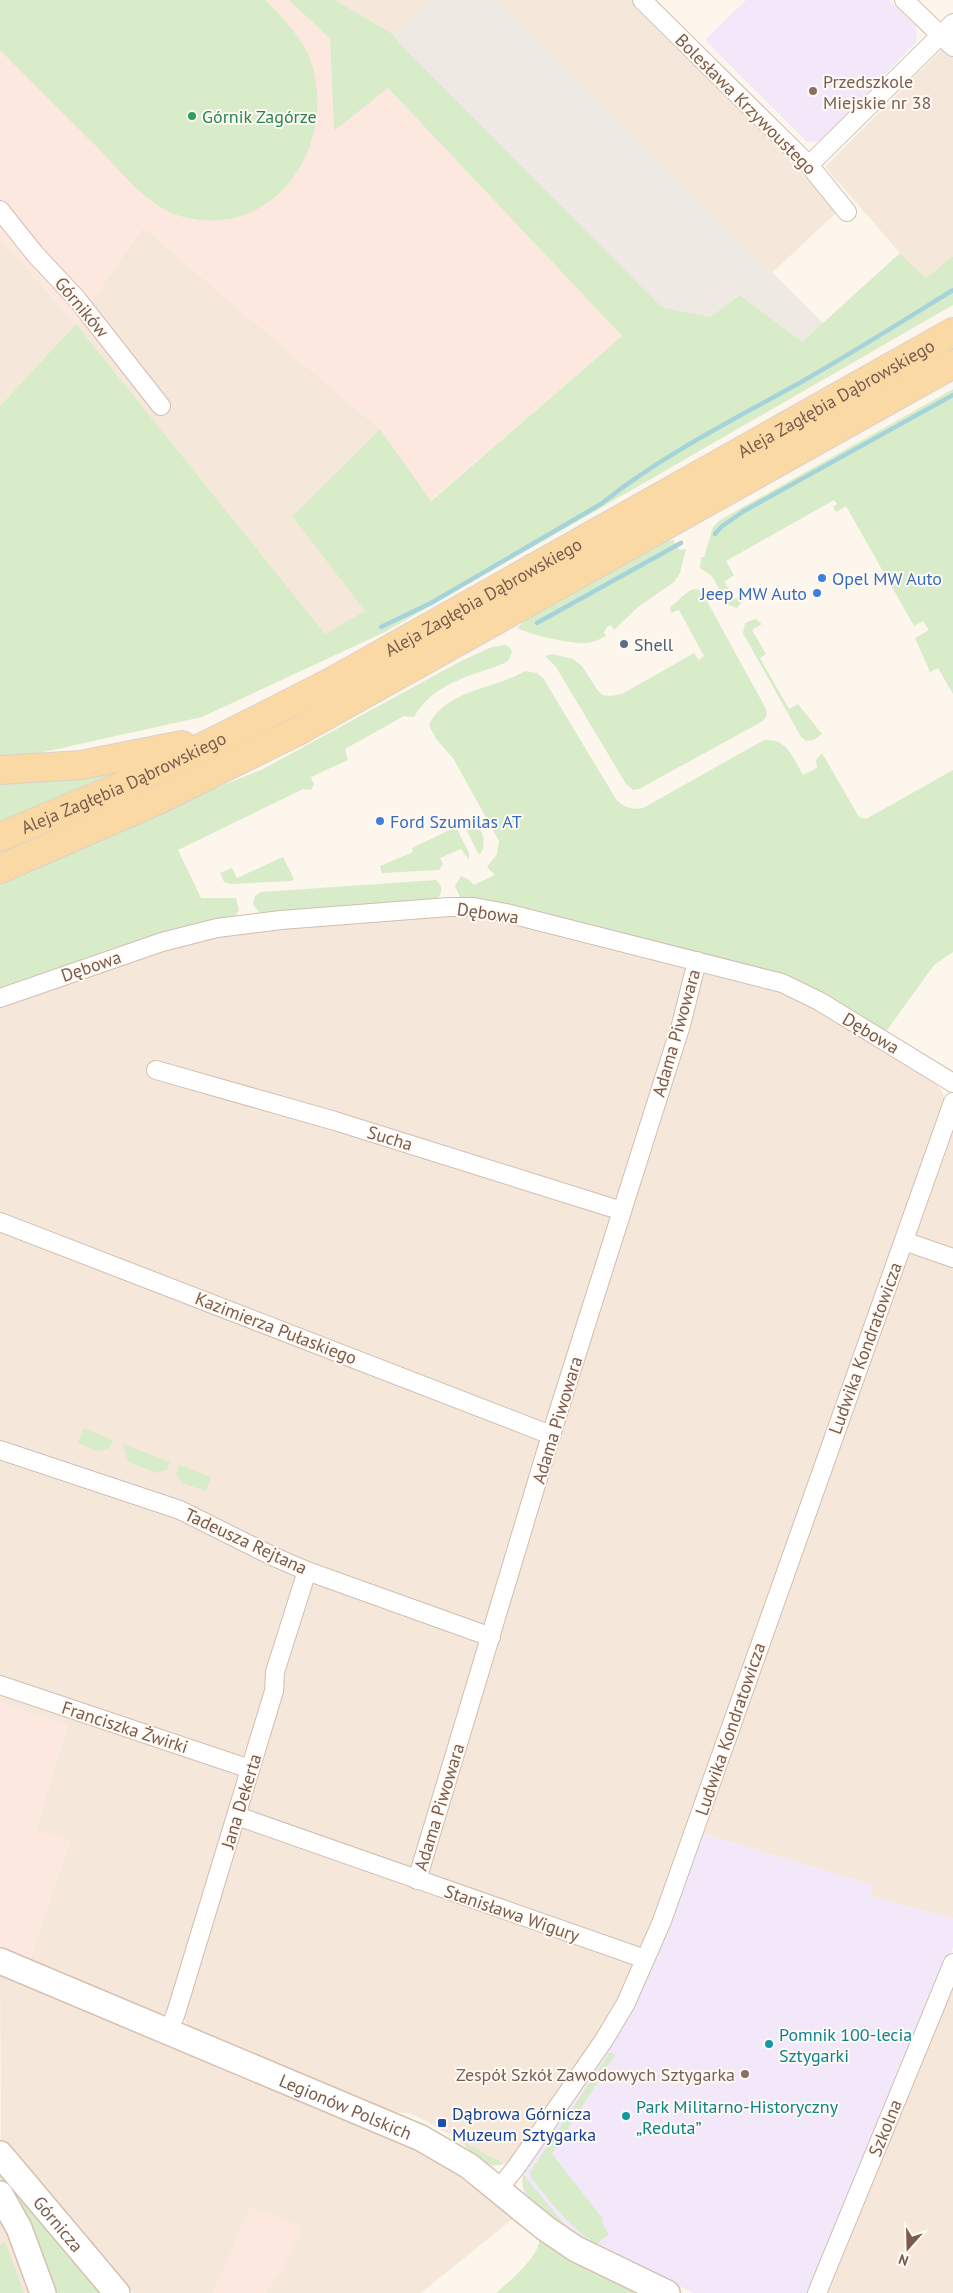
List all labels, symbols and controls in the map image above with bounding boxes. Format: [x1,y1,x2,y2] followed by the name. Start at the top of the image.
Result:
[671,29,821,179] street label: Bolesława Krzywoustego
[823,70,931,114] place label: Przedszkole Miejskie nr 38
[807,85,819,97] marker: Przedszkole Miejskie nr 38
[202,105,317,128] place label: Górnik Zagórze
[186,110,198,122] marker: Górnik Zagórze
[50,272,115,343] street label: Górników
[733,333,938,463] street label: Aleja Zagłębia Dąbrowskiego
[380,532,586,661] street label: Aleja Zagłębia Dąbrowskiego
[832,567,942,590] place label: Opel MW Auto
[816,572,828,584] marker: Opel MW Auto
[699,582,807,605] place label: Jeep MW Auto
[811,587,823,599] marker: Jeep MW Auto
[634,633,674,656] place label: Shell
[618,638,630,650] marker: Shell
[17,726,230,838] street label: Aleja Zagłębia Dąbrowskiego
[390,810,522,833] place label: Ford Szumilas AT
[374,815,386,827] marker: Ford Szumilas AT
[456,897,520,929] street label: Dębowa
[58,945,124,987] street label: Dębowa
[647,966,705,1100] street label: Adama Piwowara
[838,1007,904,1059] street label: Dębowa
[365,1120,415,1156] street label: Sucha
[823,1259,907,1437] street label: Ludwika Kondratowicza
[192,1287,360,1369] street label: Kazimierza Pułaskiego
[527,1353,587,1487] street label: Adama Piwowara
[181,1503,311,1579] street label: Tadeusza Rejtana
[690,1640,770,1818] street label: Ludwika Kondratowicza
[59,1696,191,1758] street label: Franciszka Żwirki
[409,1740,469,1874] street label: Adama Piwowara
[215,1751,266,1852] street label: Jana Dekerta
[441,1879,583,1947] street label: Stanisława Wigury
[779,2023,912,2067] place label: Pomnik 100-lecia Sztygarki
[763,2038,775,2050] marker: Pomnik 100-lecia Sztygarki
[456,2063,735,2086] place label: Zespół Szkół Zawodowych Sztygarka
[276,2068,415,2144] street label: Legionów Polskich
[739,2068,751,2080] marker: Zespół Szkół Zawodowych Sztygarka
[636,2095,839,2139] place label: Park Militarno-Historyczny „Reduta”
[863,2096,907,2160] street label: Szkolna
[452,2102,596,2146] place label: Dąbrowa Górnicza Muzeum Sztygarka
[620,2110,632,2122] marker: Park Militarno-Historyczny „Reduta”
[436,2117,448,2129] marker: Dąbrowa Górnicza Muzeum Sztygarka
[28,2191,89,2256] street label: Górnicza
[883,2223,933,2273] north arrow
[896,2250,911,2270] text: N

